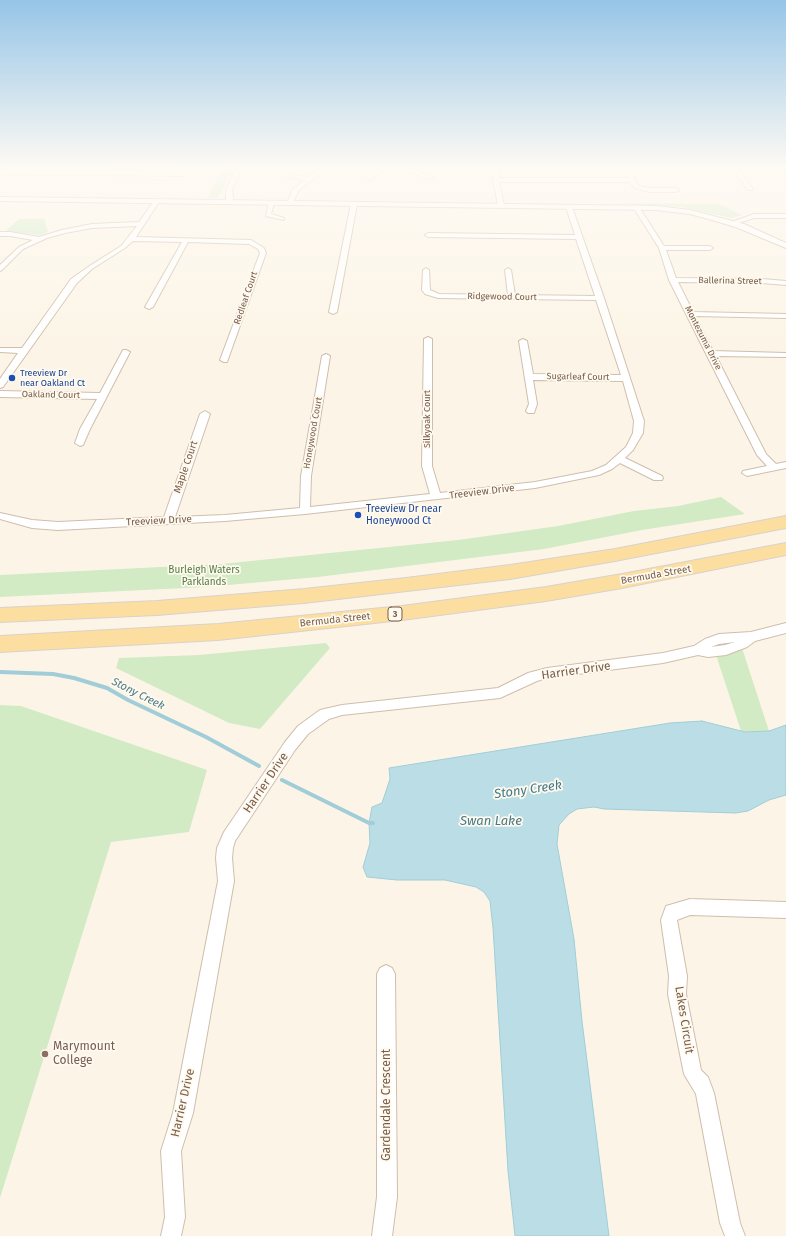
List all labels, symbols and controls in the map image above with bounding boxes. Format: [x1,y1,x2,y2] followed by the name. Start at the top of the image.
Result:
[232,270,260,326] street label: Redleaf Court
[698,275,762,287] street label: Ballerina Street
[467,291,537,303] street label: Ridgewood Court
[682,304,724,372] street label: Montezuma Drive
[20,368,85,389] place label: Treeview Dr near Oakland Ct
[547,371,609,383] street label: Sugarleaf Court
[7,373,17,383] marker: Treeview Dr near Oakland Ct
[22,389,80,401] street label: Oakland Court
[422,390,432,448] street label: Silkyoak Court
[301,396,325,470] street label: Honeywood Court
[171,439,201,495] street label: Maple Court
[449,482,515,502] street label: Treeview Drive
[366,503,442,526] place label: Treeview Dr near Honeywood Ct
[353,510,363,520] marker: Treeview Dr near Honeywood Ct
[126,513,192,529] street label: Treeview Drive
[620,563,692,587] street label: Bermuda Street
[168,564,240,588] park label: Burleigh Waters Parklands
[388,607,402,621] road number: 3
[299,610,371,630] street label: Bermuda Street
[540,659,612,683] street label: Harrier Drive
[109,675,167,713] water label: Stony Creek
[241,750,291,816] street label: Harrier Drive
[493,778,563,802] water label: Stony Creek
[460,813,522,829] water label: Swan Lake
[672,985,696,1055] street label: Lakes Circuit
[53,1040,115,1068] place label: Marymount College
[40,1049,50,1059] marker: Marymount College
[380,1049,394,1161] street label: Gardendale Crescent
[168,1067,198,1139] street label: Harrier Drive

